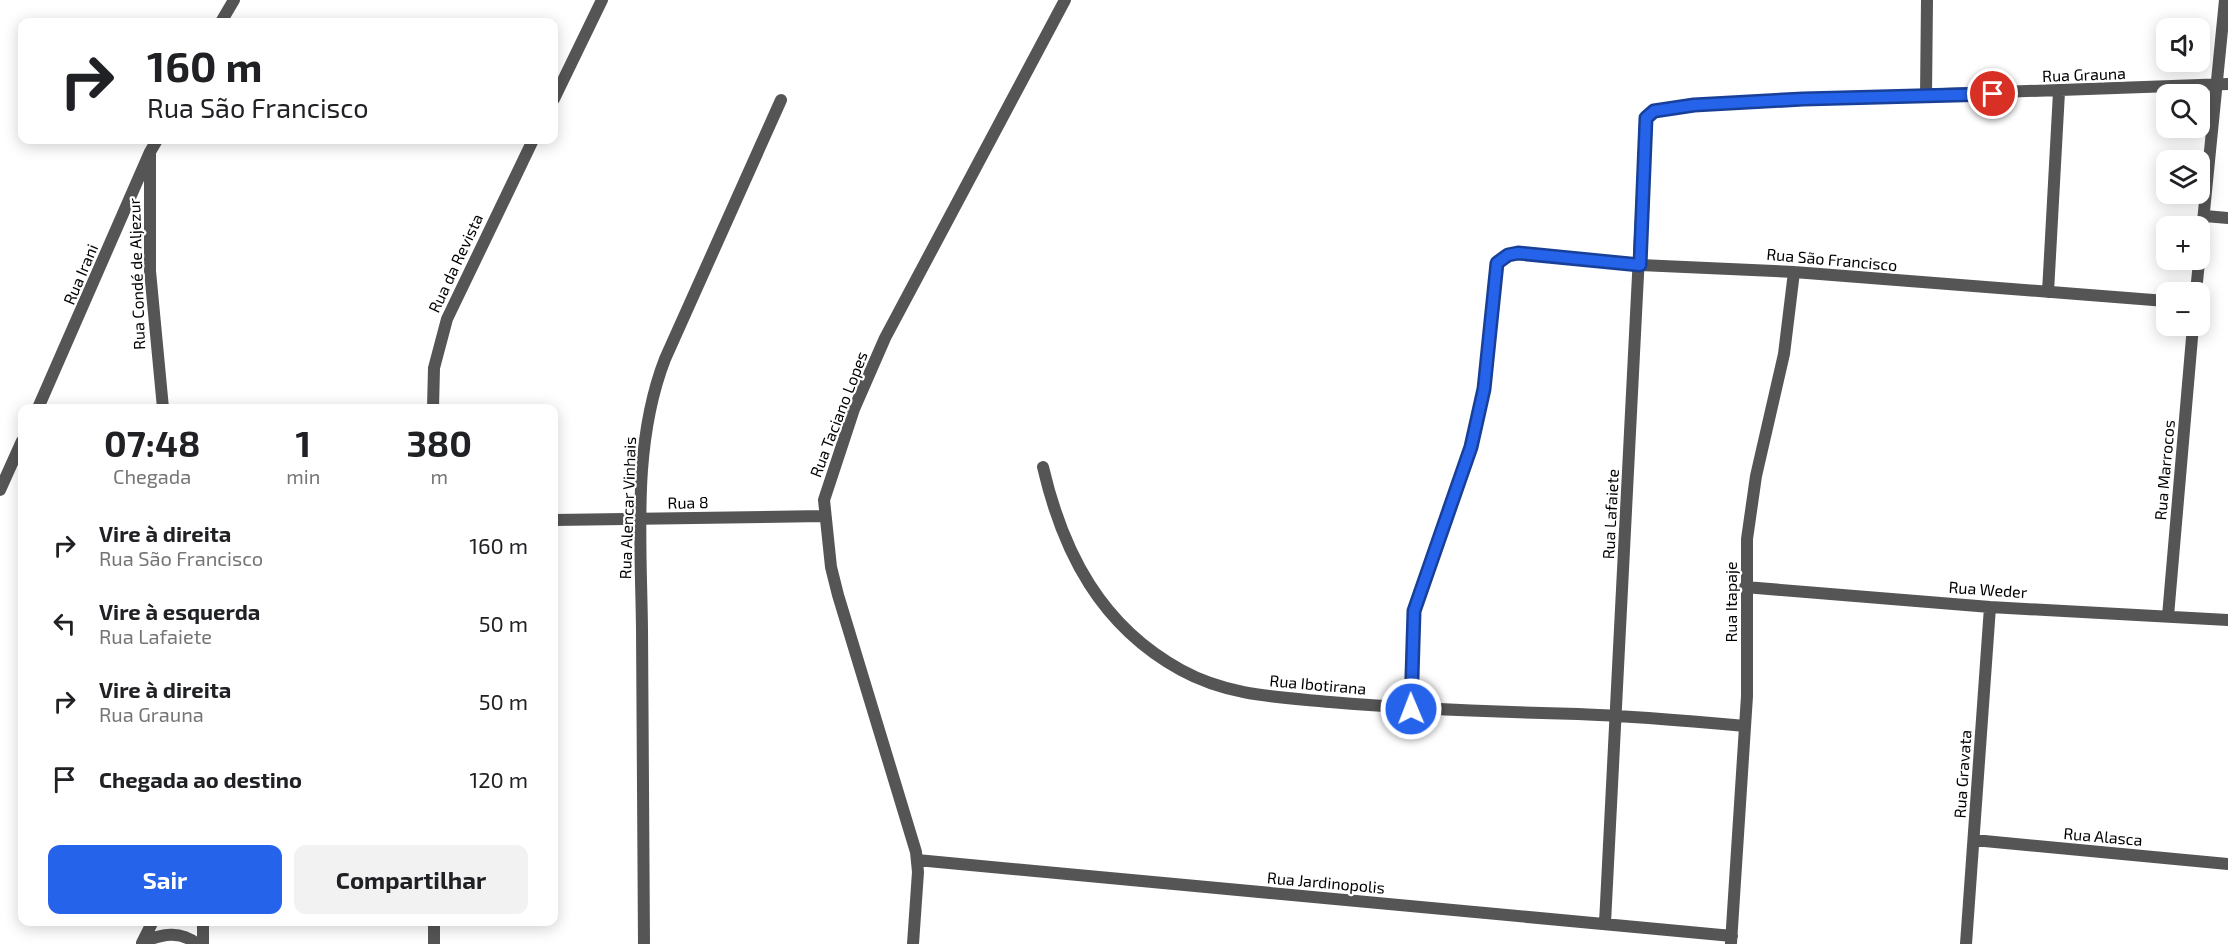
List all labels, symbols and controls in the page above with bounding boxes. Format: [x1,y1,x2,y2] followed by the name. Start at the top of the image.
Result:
[2156,18,2210,336] map controls
[2156,18,2210,72] button: sound
[147,40,263,90] text: 160 m
[48,42,126,120] icon: right
[2042,63,2126,85] street label: Rua Grauna
[1967,68,2018,119] pin
[1976,77,2009,110] icon: arrive
[2156,84,2210,138] button: search
[147,91,369,123] text: Rua São Francisco
[2156,150,2210,204] button: layers
[124,197,149,350] street label: Rua Condé de Aljezur
[424,211,486,315] street label: Rua da Revista
[2156,216,2210,270] button: +
[59,241,101,307] street label: Rua Irani
[1766,244,1898,274] street label: Rua São Francisco
[2156,282,2210,336] button: −
[805,348,871,480] street label: Rua Taciano Lopes
[2150,419,2178,521] street label: Rua Marrocos
[104,421,200,464] text: 07:48
[296,421,311,464] text: 1
[406,421,472,464] text: 380
[615,436,639,580] street label: Rua Alencar Vinhais
[113,464,191,488] text: Chegada
[286,464,320,488] text: min
[430,464,448,488] text: m
[1598,468,1622,560] street label: Rua Lafaiete
[667,492,709,512] street label: Rua 8
[99,520,231,546] text: Vire à direita
[48,529,81,562] icon: right
[469,532,528,558] text: 160 m
[99,546,263,570] text: Rua São Francisco
[1721,561,1741,643] street label: Rua Itapaje
[1948,577,2029,601] street label: Rua Weder
[99,598,260,624] text: Vire à esquerda
[48,607,81,640] icon: left
[479,610,528,636] text: 50 m
[99,624,212,648] text: Rua Lafaiete
[1269,670,1367,698] street label: Rua Ibotirana
[99,676,231,702] text: Vire à direita
[1379,677,1443,741] position arrow
[48,685,81,718] icon: right
[479,688,528,714] text: 50 m
[99,702,204,726] text: Rua Grauna
[1949,729,1975,819] street label: Rua Gravata
[48,763,81,796] icon: arrive
[99,766,302,792] text: Chegada ao destino
[469,766,528,792] text: 120 m
[2063,823,2143,849] street label: Rua Alasca
[48,845,282,914] button: Sair
[294,845,528,914] button: Compartilhar
[1266,867,1386,897] street label: Rua Jardinopolis

